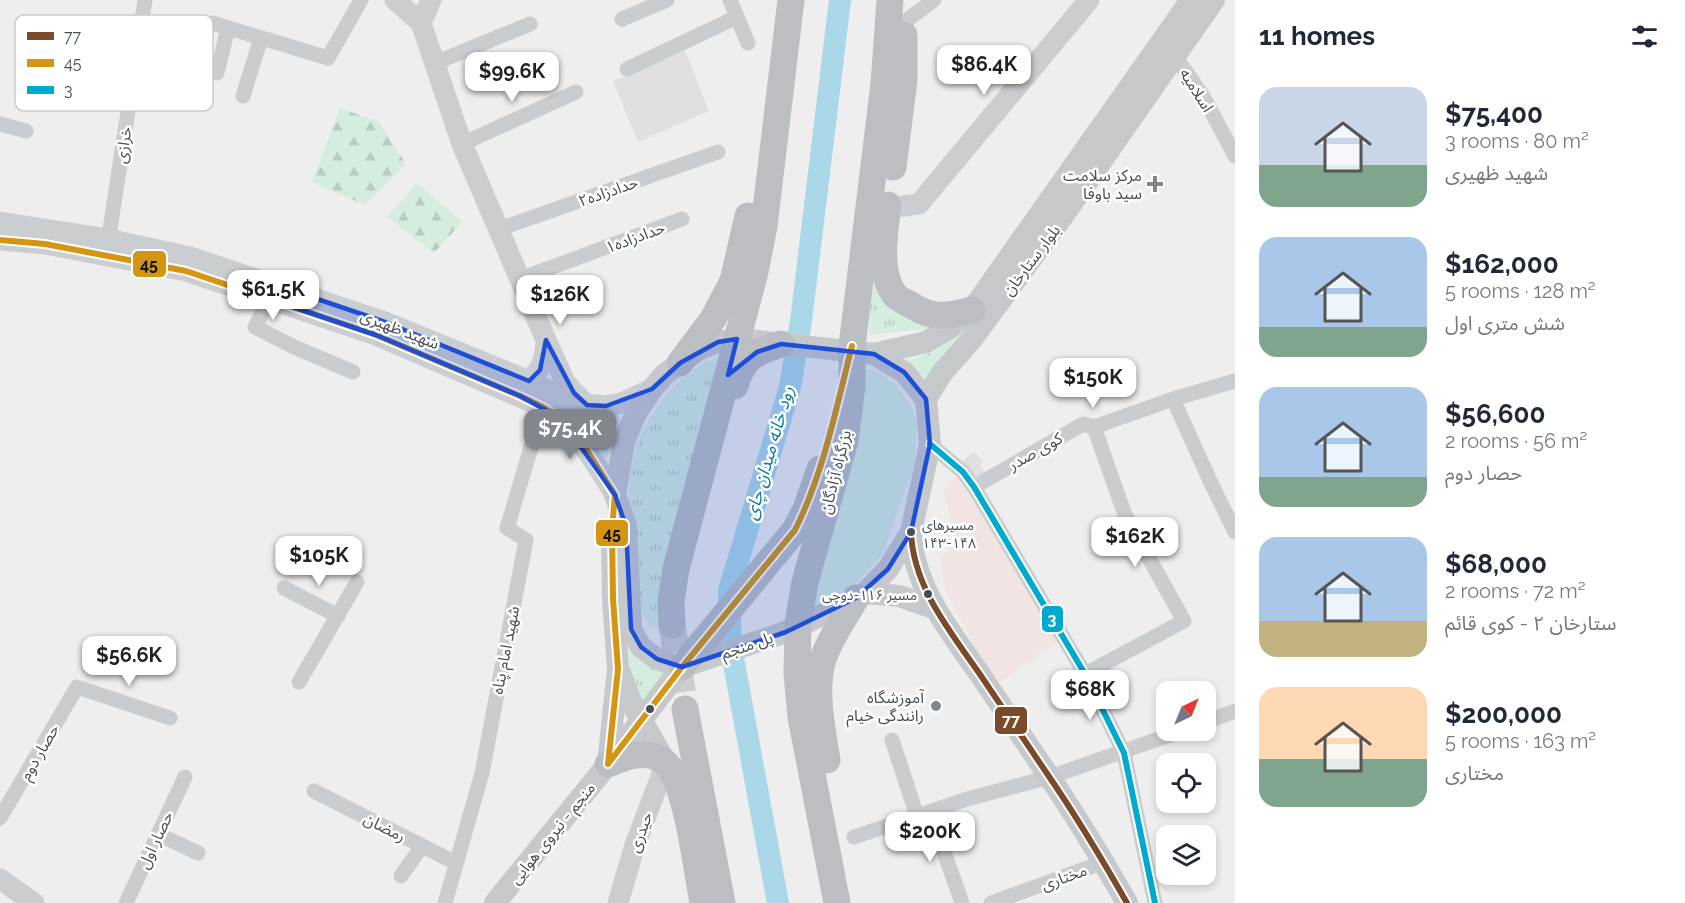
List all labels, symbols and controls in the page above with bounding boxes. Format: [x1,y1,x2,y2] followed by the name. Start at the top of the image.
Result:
[15,15,213,111] legend
[1628,20,1661,53] icon: filters
[1259,21,1375,51] text: 11 homes
[64,27,82,46] text: 77
[935,45,1033,96] pin: $86.4K
[463,52,561,103] pin: $99.6K
[951,52,1017,76] text: $86.4K
[64,54,82,73] text: 45
[479,59,545,83] text: $99.6K
[1176,65,1217,116] street label: اسلامیه
[64,81,73,100] text: 3
[1445,99,1543,129] text: $75,400
[1307,111,1379,183] icon: home
[111,125,136,165] street label: خرازی
[1445,129,1589,153] text: 3 rooms · 80 m²
[1445,161,1548,185] text: شهید ظهیری
[1063,166,1142,203] place label: مرکز سلامت سید باوفا
[576,172,641,211] street label: حدادزاده۲
[1146,175,1164,193] marker: مرکز سلامت سید باوفا
[603,218,668,257] street label: حدادزاده۱
[999,221,1064,300] street label: بلوار ستارخان
[1445,249,1559,279] text: $162,000
[132,250,167,278] line badge: 45
[140,255,158,274] text: 45
[1307,261,1379,333] icon: home
[224,270,322,321] pin: $61.5K
[518,275,602,326] pin: $126K
[241,277,305,301] text: $61.5K
[1445,279,1596,303] text: 5 rooms · 128 m²
[530,282,590,306] text: $126K
[358,306,442,353] street label: شهید ظهیری
[1445,311,1565,335] text: شش متری اول
[1051,358,1135,409] pin: $150K
[1063,365,1123,389] text: $150K
[739,383,800,523] water label: رود خانه میدان چای
[1445,399,1545,429] text: $56,600
[521,409,619,460] pin: $75.4K
[1307,411,1379,483] icon: home
[538,416,602,440] text: $75.4K
[816,428,855,516] street label: بزرگراه آزادگان
[1004,428,1066,475] street label: کوی صدر
[1445,429,1587,453] text: 2 rooms · 56 m²
[1445,461,1522,485] text: حصار دوم
[922,517,976,551] place label: مسیرهای ۱۴۳-۱۴۸
[1093,517,1177,568] pin: $162K
[595,519,629,547] line badge: 45
[603,524,621,543] text: 45
[1105,524,1165,548] text: $162K
[905,526,917,538] marker: مسیرهای ۱۴۳-۱۴۸
[277,536,361,587] pin: $105K
[289,543,349,567] text: $105K
[1445,549,1547,579] text: $68,000
[1307,561,1379,633] icon: home
[1445,579,1585,603] text: 2 rooms · 72 m²
[822,587,917,605] place label: مسیر ۱۱۶-دوچی
[922,588,934,600] marker: مسیر ۱۱۶-دوچی
[488,604,526,696] street label: شهید امام پناه
[1041,605,1064,633] line badge: 3
[1048,610,1057,629] text: 3
[1445,611,1616,635] text: ستارخان ۲ - کوی قائم
[719,628,777,666] street label: پل منجم
[80,636,178,687] pin: $56.6K
[96,643,162,667] text: $56.6K
[1054,670,1126,721] pin: $68K
[1065,677,1115,701] text: $68K
[1156,681,1216,741] north arrow
[1156,681,1216,885] map controls
[846,688,925,728] place label: آموزشگاه رانندگی خیام
[929,699,943,713] marker: آموزشگاه رانندگی خیام
[1445,699,1562,729] text: $200,000
[644,703,656,715] unlabelled marker
[994,706,1028,735] line badge: 77
[1002,711,1020,730] text: 77
[1307,711,1379,783] icon: home
[16,721,66,785] street label: حصار دوم
[1445,729,1596,753] text: 5 rooms · 163 m²
[1156,753,1216,813] button: locate
[1445,761,1504,785] text: مختاری
[506,779,601,890] street label: منجم - نیروی هوایی
[134,808,178,872] street label: حصار اول
[361,809,409,846] street label: رمضان
[624,809,657,855] street label: حیدری
[888,812,972,863] pin: $200K
[899,819,961,843] text: $200K
[1156,825,1216,885] button: layers
[1039,860,1090,894] street label: مختاری

